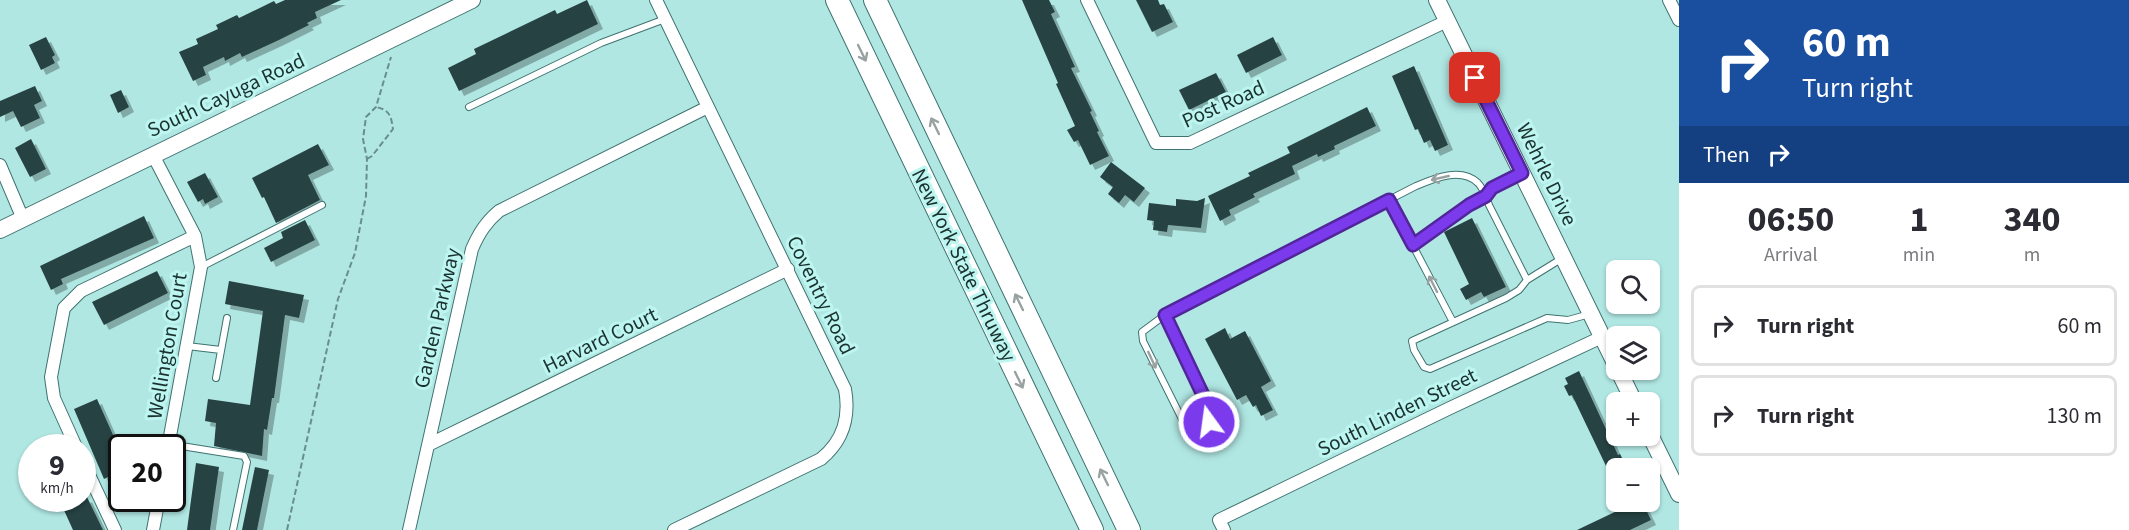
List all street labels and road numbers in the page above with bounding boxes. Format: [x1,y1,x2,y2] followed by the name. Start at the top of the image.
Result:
[142,45,310,145] street label: South Cayuga Road
[1177,73,1269,135] street label: Post Road
[1509,117,1585,231] street label: Wehrle Drive
[904,163,1024,367] street label: New York State Thruway
[779,230,863,360] street label: Coventry Road
[406,245,468,391] street label: Garden Parkway
[139,271,195,421] street label: Wellington Court
[538,299,662,381] street label: Harvard Court
[1312,360,1482,464] street label: South Linden Street

